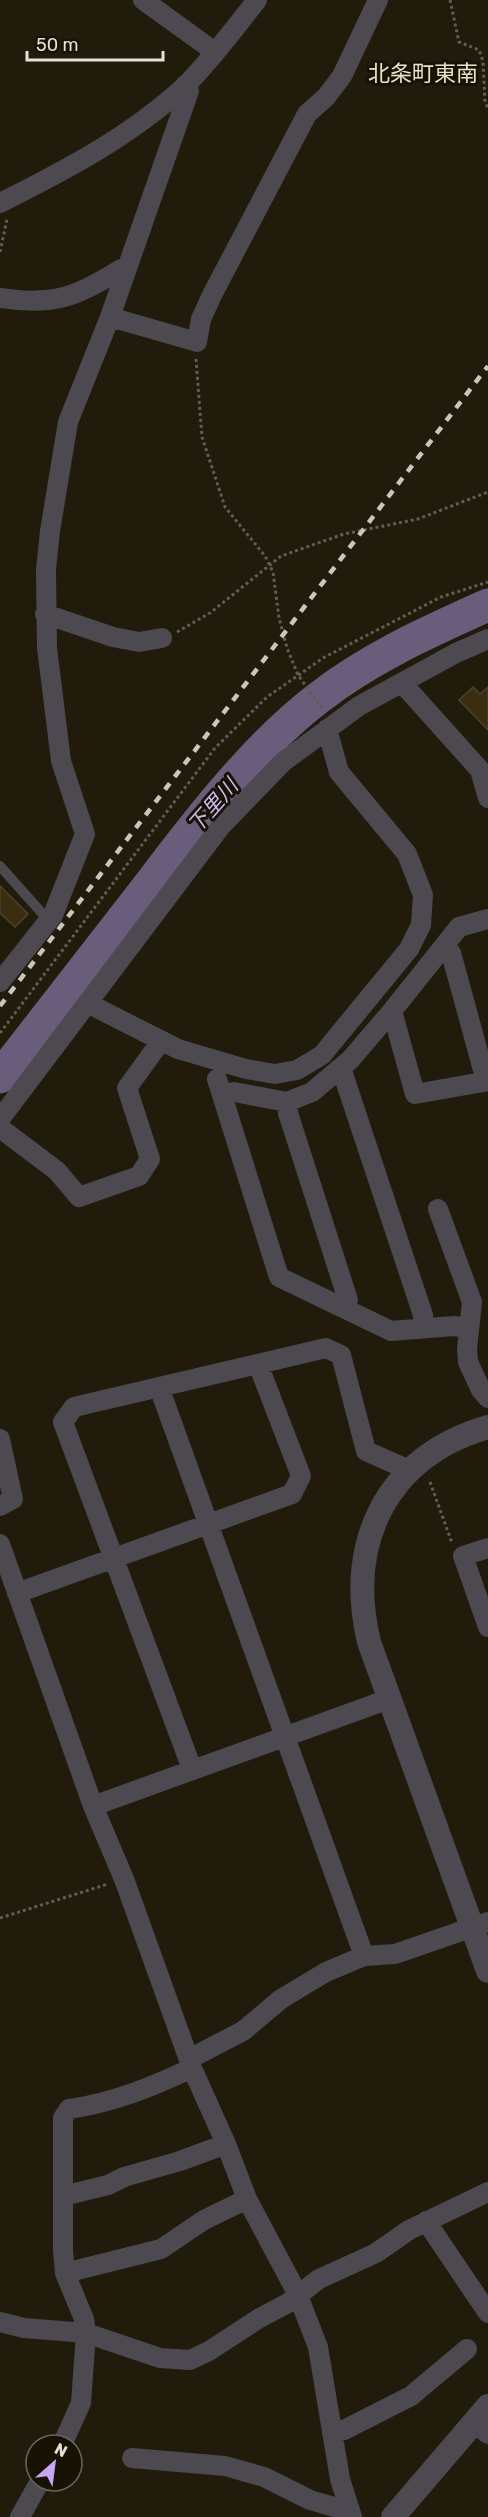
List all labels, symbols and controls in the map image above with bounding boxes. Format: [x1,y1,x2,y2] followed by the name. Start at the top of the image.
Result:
[27,24,164,62] scale bar
[36,34,79,56] text: 50 m
[368,60,478,87] district label: 北条町東南
[183,772,244,838] water label: 下里川
[24,2433,84,2493] north arrow
[51,2439,70,2461] text: N

